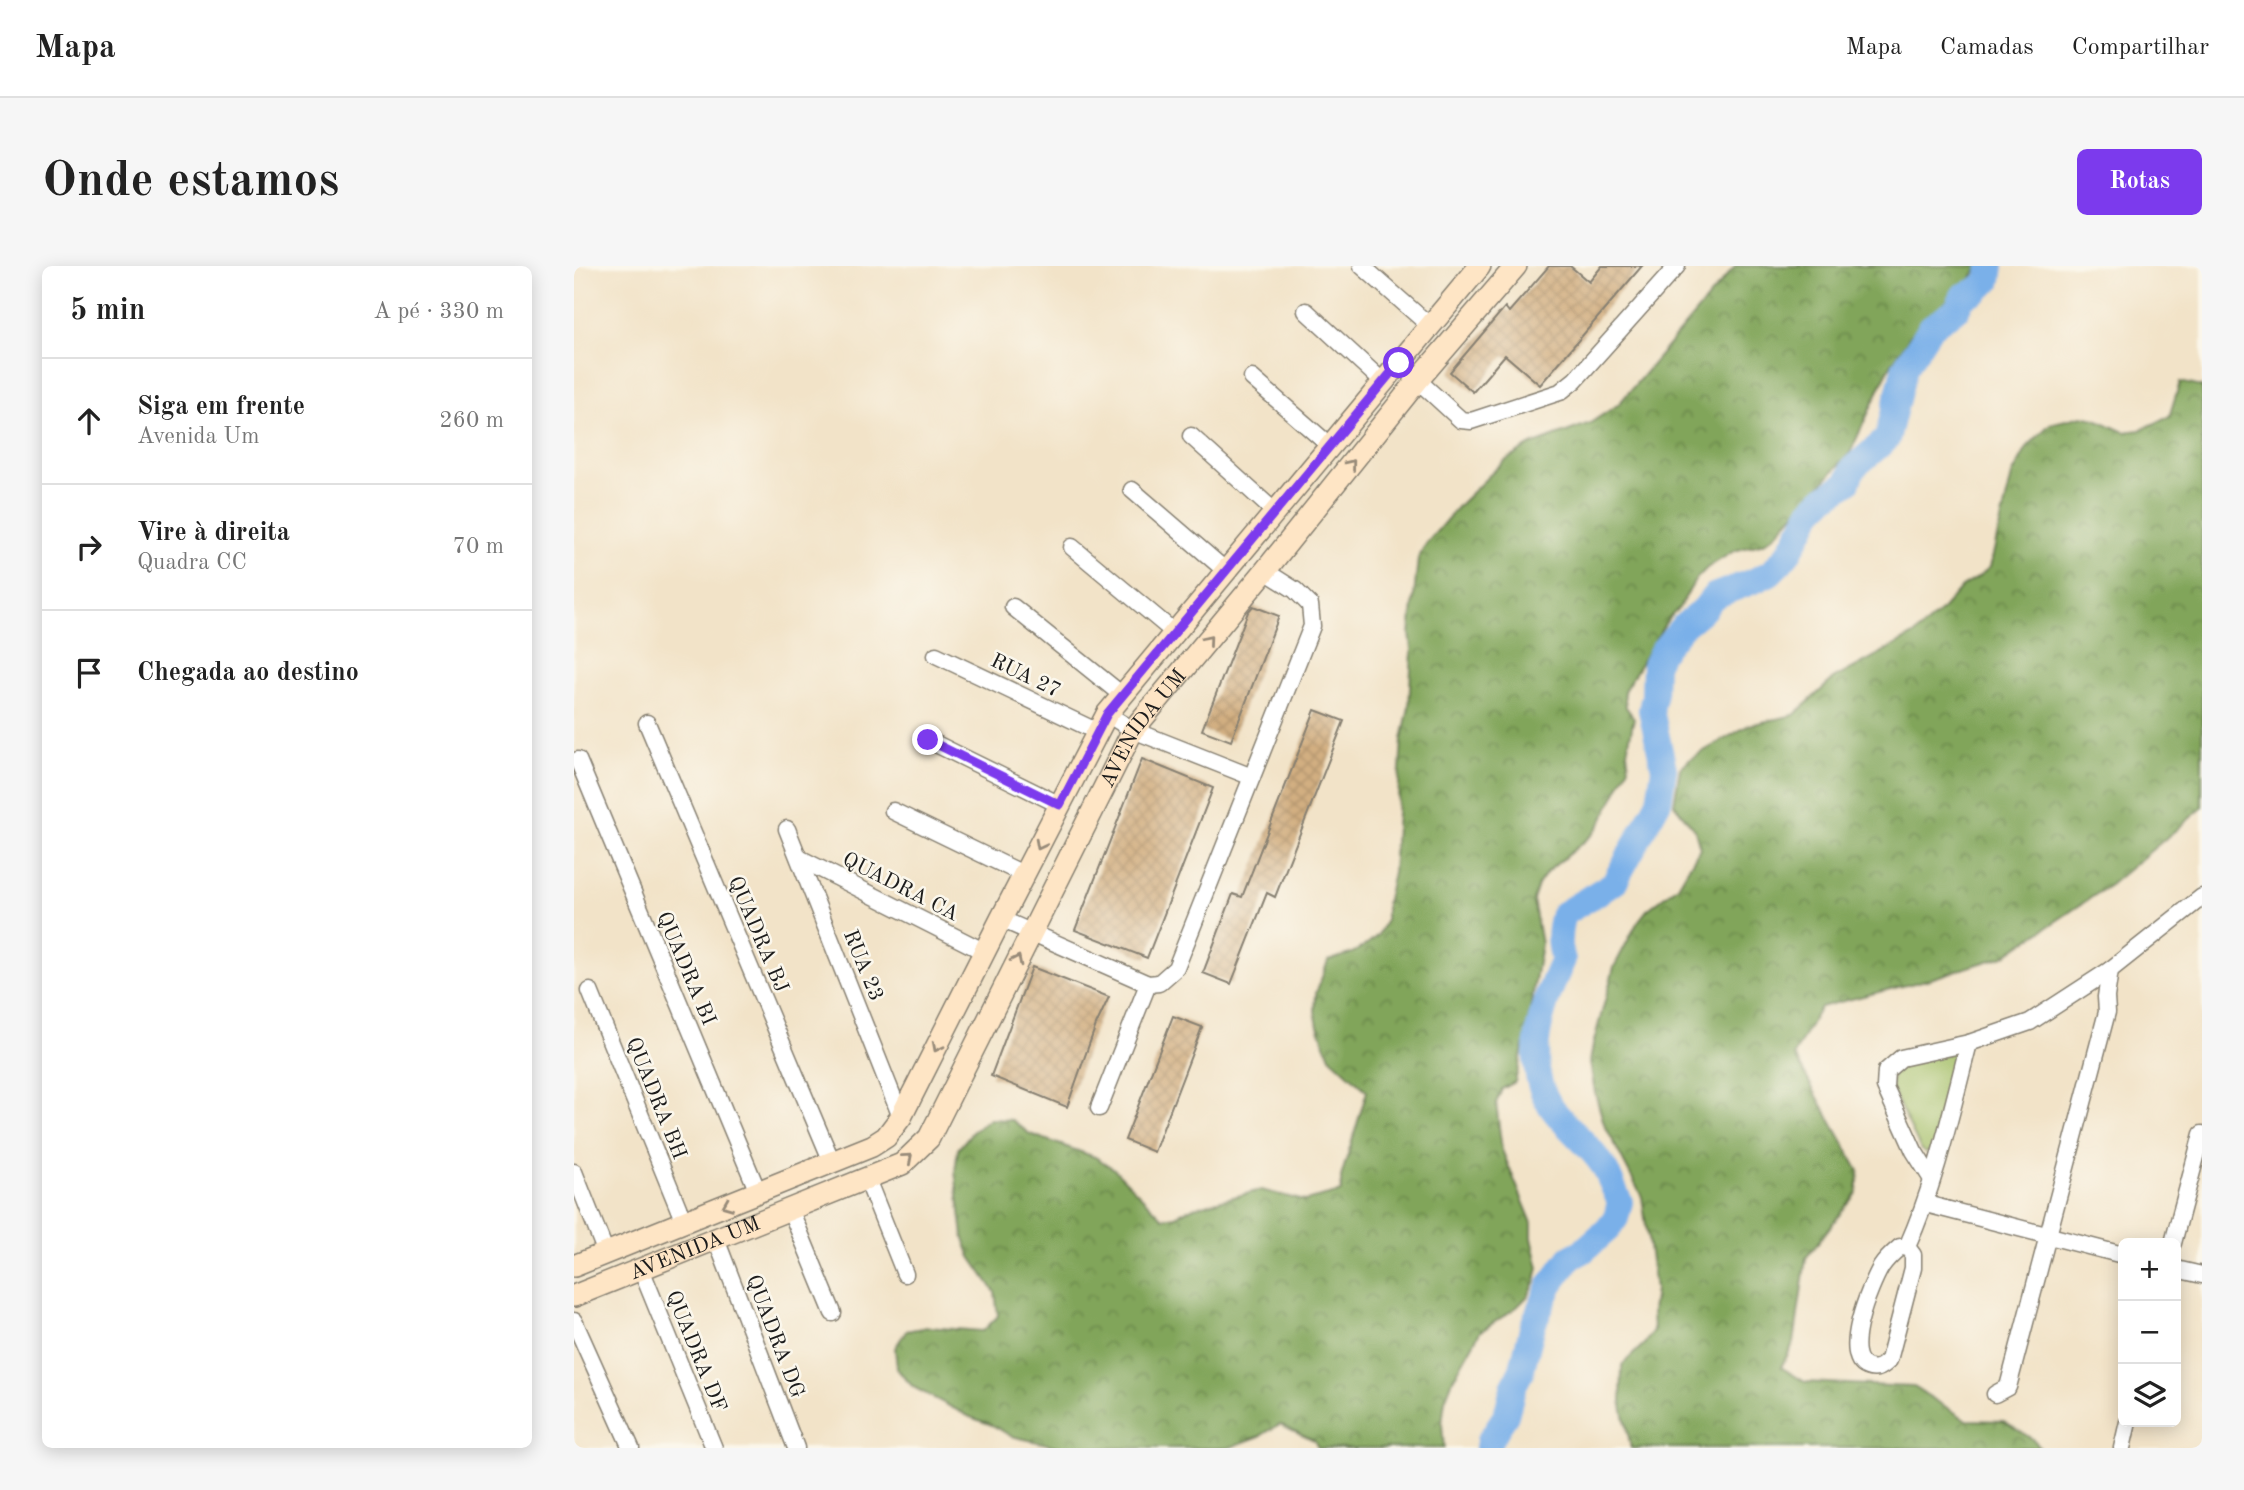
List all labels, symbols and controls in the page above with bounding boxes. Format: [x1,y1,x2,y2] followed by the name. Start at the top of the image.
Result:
[35,32,116,65] text: Mapa
[1846,36,1902,60] text: Mapa
[1940,36,2034,60] text: Camadas
[2072,36,2209,60] text: Compartilhar
[2077,149,2202,215] button: Rotas
[42,158,339,207] text: Onde estamos
[70,296,145,326] text: 5 min
[373,300,504,323] text: A pé · 330 m
[1383,347,1414,378] route start
[137,394,305,420] text: Siga em frente
[70,402,108,440] icon: ahead
[439,409,504,432] text: 260 m
[137,425,259,448] text: Avenida Um
[1343,459,1356,471] one-way arrow
[137,520,290,546] text: Vire à direita
[70,528,108,566] icon: right
[453,535,504,558] text: 70 m
[137,551,247,574] text: Quadra CC
[1200,636,1212,649] one-way arrow
[987,650,1064,702] street label: RUA 27
[70,654,108,692] icon: arrive
[137,660,359,686] text: Chegada ao destino
[1097,666,1191,791] street label: AVENIDA UM
[912,724,943,755] route end
[1035,838,1049,850] one-way arrow
[839,849,962,926] street label: QUADRA CA
[724,873,792,996] street label: QUADRA BJ
[652,909,719,1028] street label: QUADRA BI
[839,927,886,1004] street label: RUA 23
[1008,955,1022,967] one-way arrow
[622,1035,690,1163] street label: QUADRA BH
[931,1040,945,1052] one-way arrow
[900,1154,913,1166] one-way arrow
[722,1196,734,1210] one-way arrow
[627,1213,763,1285] street label: AVENIDA UM
[2118,1238,2181,1427] map controls
[2118,1238,2181,1301] button: +
[742,1272,808,1401] street label: QUADRA DG
[662,1288,730,1415] street label: QUADRA DF
[2118,1301,2181,1364] button: −
[2118,1364,2181,1427] button: layers

